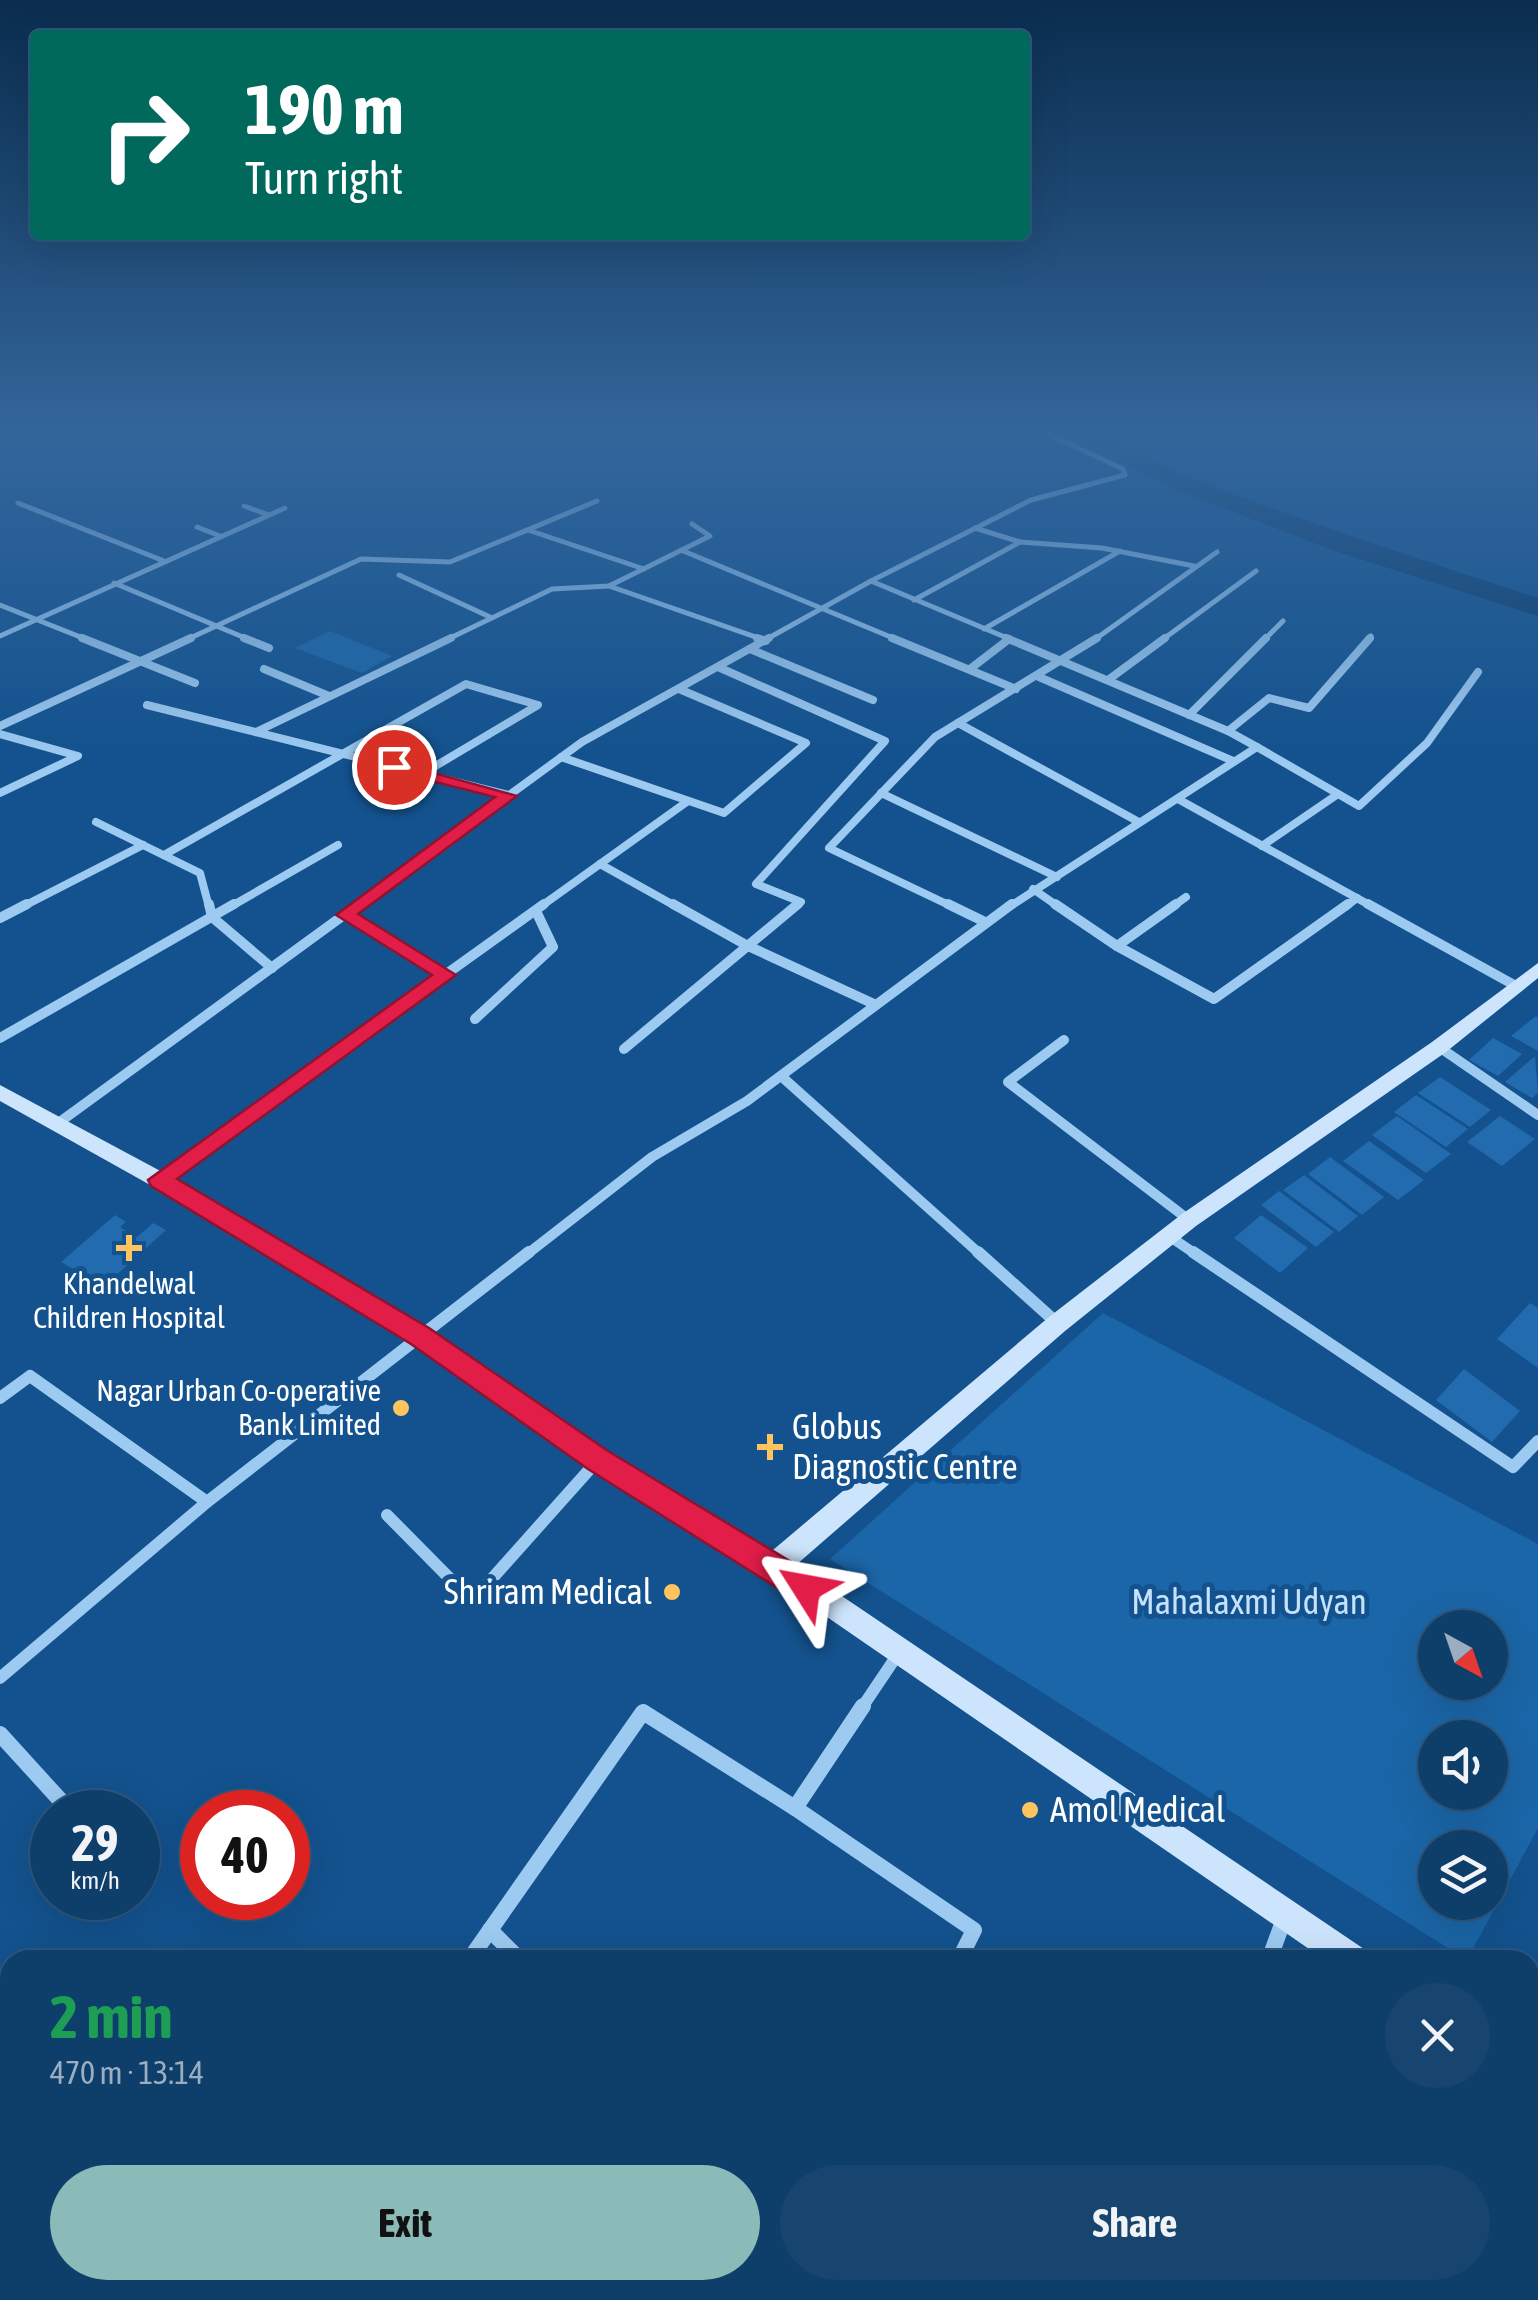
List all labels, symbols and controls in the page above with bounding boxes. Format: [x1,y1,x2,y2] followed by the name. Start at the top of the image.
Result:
[245,69,404,149] text: 190 m
[80,70,210,200] icon: right
[245,152,403,204] text: Turn right
[352,725,437,810] pin
[367,740,422,795] icon: arrive
[116,1235,142,1261] marker: Khandelwal Children Hospital
[33,1266,225,1334] place label: Khandelwal Children Hospital
[96,1373,381,1441] place label: Nagar Urban Co-operative Bank Limited
[390,1397,412,1419] marker: Nagar Urban Co-operative Bank Limited
[792,1406,1018,1486] place label: Globus Diagnostic Centre
[757,1434,783,1460] marker: Globus Diagnostic Centre
[754,1536,858,1640] position arrow
[444,1571,652,1611] place label: Shriram Medical
[661,1581,683,1603] marker: Shriram Medical
[1131,1581,1367,1621] park label: Mahalaxmi Udyan
[1418,1610,1508,1700] north arrow
[1418,1610,1508,1920] map controls
[1418,1720,1508,1810] button: sound
[1050,1789,1225,1829] place label: Amol Medical
[180,1790,310,1920] speed limit sign: 40
[1019,1799,1041,1821] marker: Amol Medical
[71,1814,118,1872] text: 29
[1418,1830,1508,1920] button: layers
[70,1866,120,1894] text: km/h
[50,1982,173,2051] text: 2 min
[1385,1983,1490,2088] button: close
[50,2054,204,2091] text: 470 m · 13:14
[50,2165,760,2280] button: Exit
[780,2165,1490,2280] button: Share

